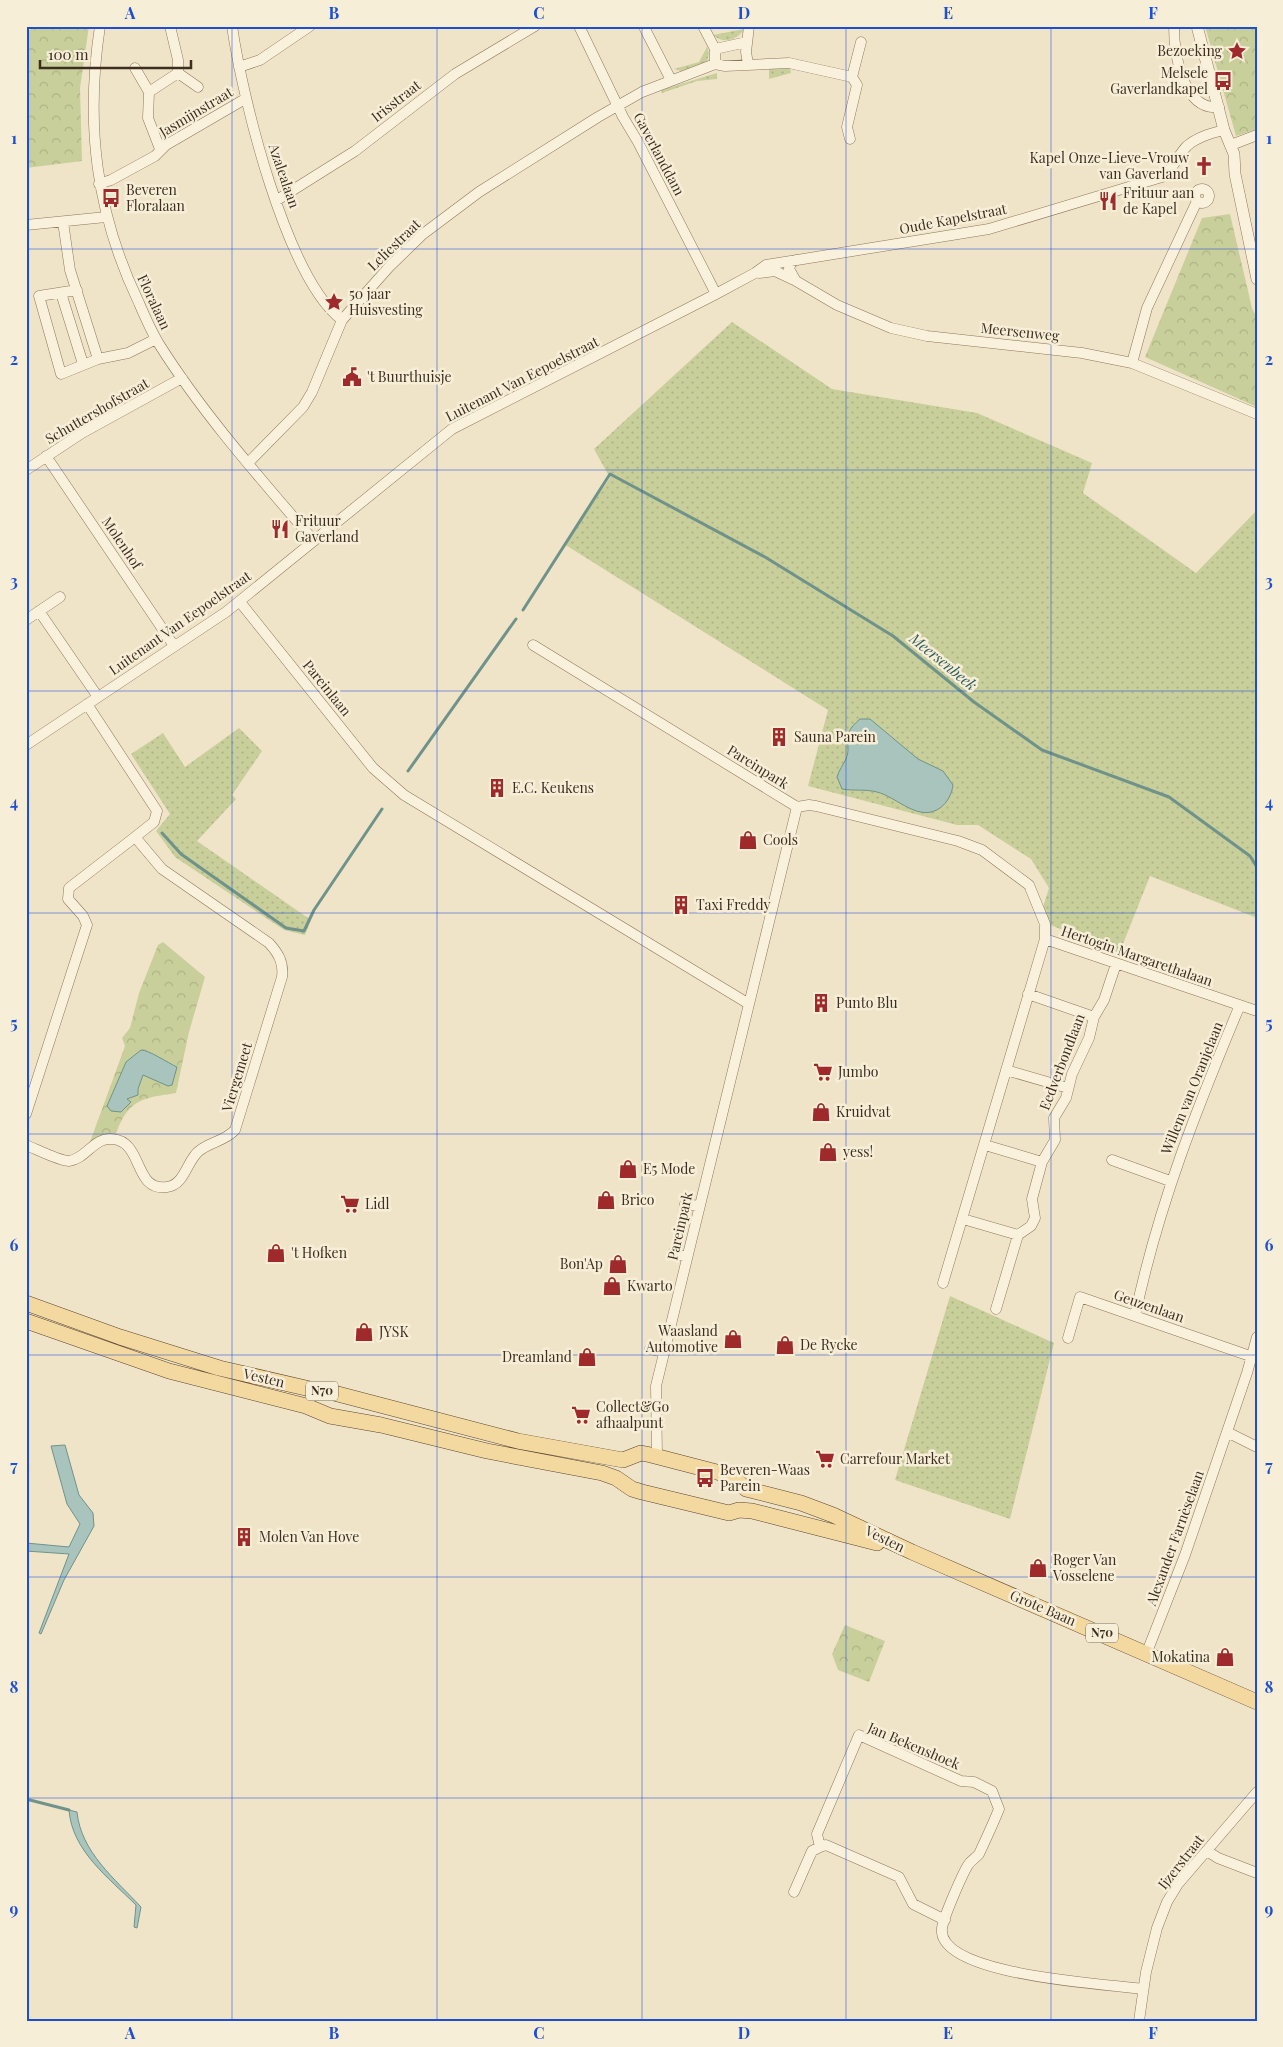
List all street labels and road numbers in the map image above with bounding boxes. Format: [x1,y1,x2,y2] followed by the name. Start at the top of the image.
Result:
[367,75,425,126] street label: Irisstraat
[155,82,237,141] street label: Jasmijnstraat
[630,109,690,199] street label: Gaverlanddam
[264,140,305,211] street label: Azalealaan
[898,199,1009,238] street label: Oude Kapelstraat
[363,214,425,275] street label: Leliestraat
[133,271,176,333] street label: Floralaan
[980,318,1061,345] street label: Meersenweg
[442,331,603,426] street label: Luitenant Van Eepoelstraat
[42,373,153,448] street label: Schuttershofstraat
[98,513,148,574] street label: Molenhof
[105,566,255,679] street label: Luitenant Van Eepoelstraat
[299,656,356,720] street label: Pareinlaan
[724,740,793,793] street label: Pareinpark
[1059,921,1216,991] street label: Hertogin Margarethalaan
[1034,1010,1089,1113] street label: Eedverbondlaan
[1156,1018,1227,1158] street label: Willem van Oranjelaan
[217,1039,256,1115] street label: Viergemeet
[662,1190,697,1262] street label: Pareinpark
[1111,1285,1188,1327] street label: Geuzenlaan
[241,1363,287,1392] street label: Vesten
[306,1382,338,1400] road number: N70
[1141,1467,1208,1609] street label: Alexander Farnèselaan
[861,1520,909,1557] street label: Vesten
[1007,1585,1080,1630] street label: Grote Baan
[1086,1624,1118,1642] road number: N70
[864,1717,964,1774] street label: Jan Bekenshoek
[1153,1829,1209,1893] street label: Ijzerstraat

